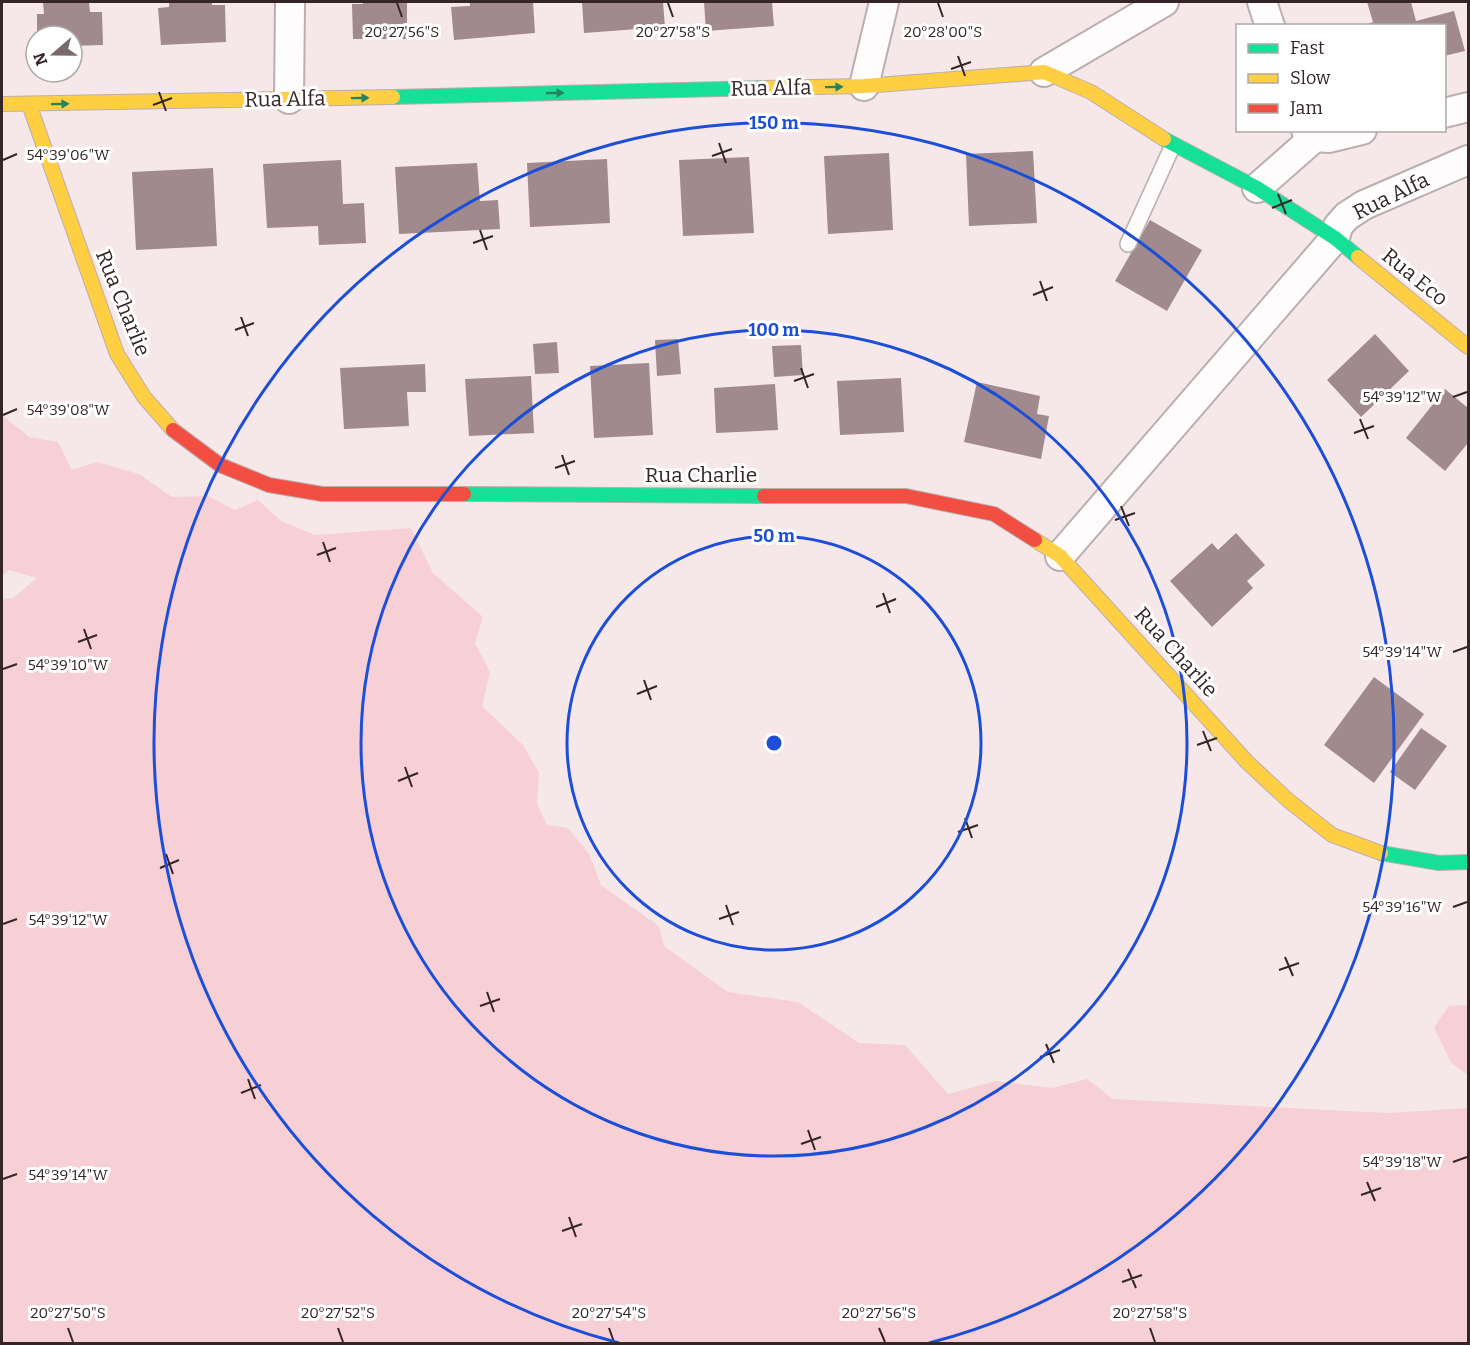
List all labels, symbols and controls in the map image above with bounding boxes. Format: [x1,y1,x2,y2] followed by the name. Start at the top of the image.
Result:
[365,23,439,41] text: 20°27'56"S
[636,23,710,41] text: 20°27'58"S
[904,23,982,41] text: 20°28'00"S
[24,24,84,84] north arrow
[1236,24,1446,132] legend
[1290,37,1325,59] text: Fast
[29,50,51,68] text: N
[1290,67,1331,89] text: Slow
[730,74,812,102] street label: Rua Alfa
[824,82,843,92] one-way arrow
[244,85,326,113] street label: Rua Alfa
[545,89,564,98] one-way arrow
[350,93,369,102] one-way arrow
[1289,97,1323,119] text: Jam
[50,99,69,108] one-way arrow
[749,112,799,134] text: 150 m
[26,146,110,164] text: 54°39'06"W
[1349,166,1434,226] street label: Rua Alfa
[1377,243,1453,311] street label: Rua Eco
[90,246,156,360] street label: Rua Charlie
[748,319,800,341] text: 100 m
[1363,388,1442,406] text: 54°39'12"W
[26,401,110,419] text: 54°39'08"W
[645,462,757,488] street label: Rua Charlie
[753,525,795,547] text: 50 m
[1129,602,1223,702] street label: Rua Charlie
[1362,643,1442,661] text: 54°39'14"W
[28,656,109,674] text: 54°39'10"W
[764,733,784,753] centre of rings
[1362,898,1442,916] text: 54°39'16"W
[29,911,108,929] text: 54°39'12"W
[1362,1153,1442,1171] text: 54°39'18"W
[28,1166,108,1184] text: 54°39'14"W
[30,1304,106,1322] text: 20°27'50"S
[301,1304,375,1322] text: 20°27'52"S
[572,1304,646,1322] text: 20°27'54"S
[842,1304,916,1322] text: 20°27'56"S
[1113,1304,1187,1322] text: 20°27'58"S

